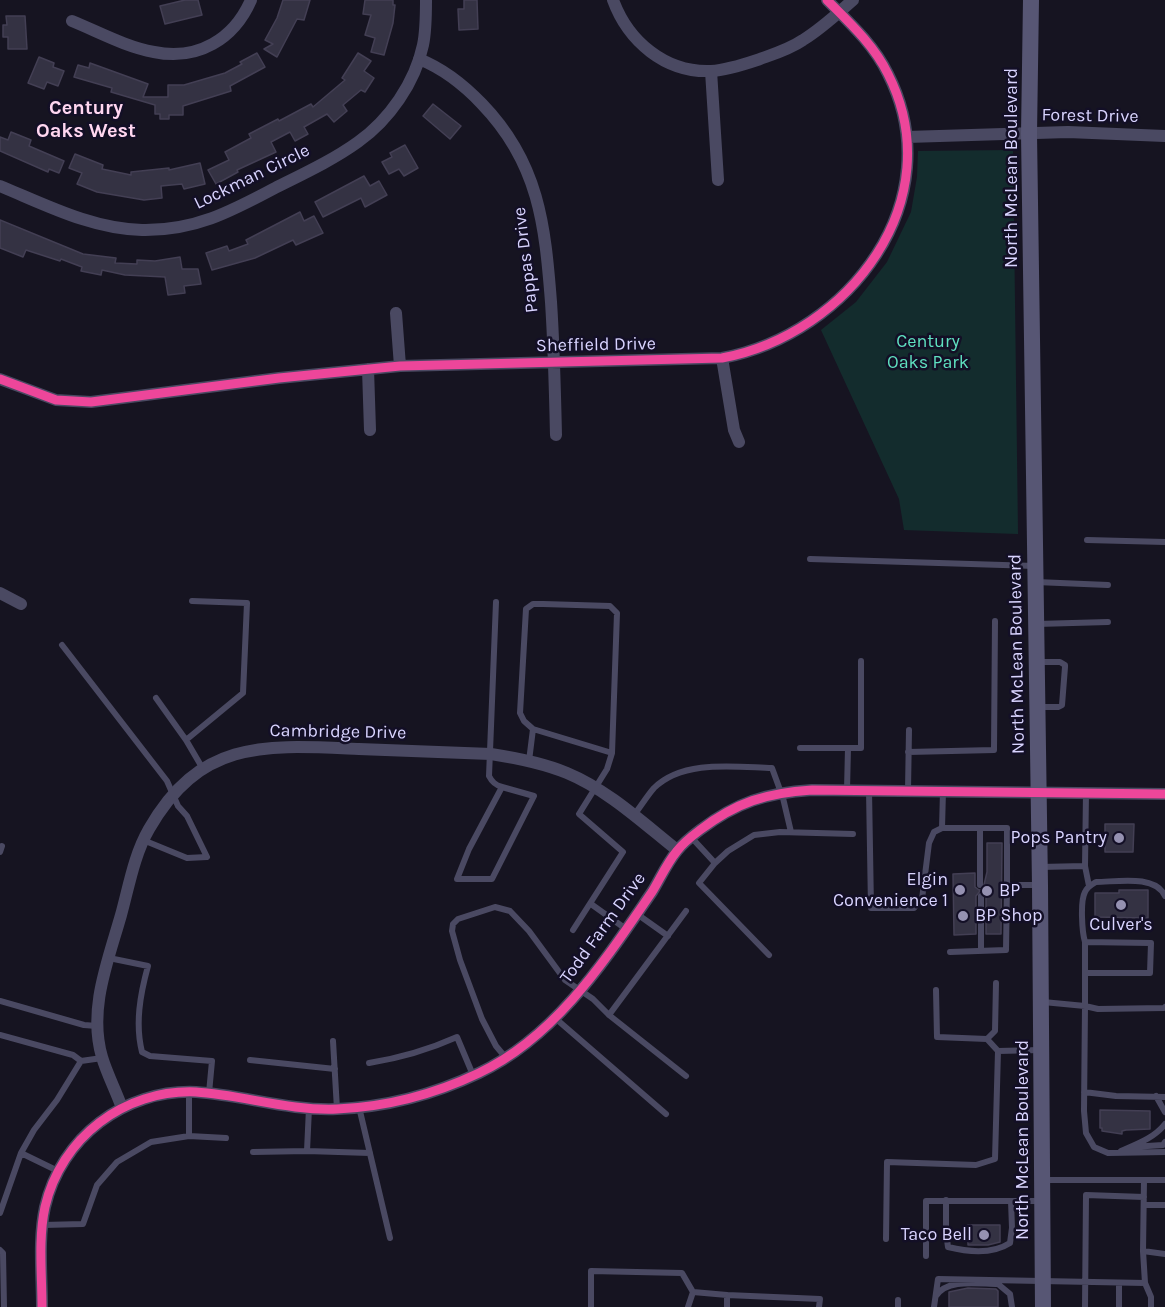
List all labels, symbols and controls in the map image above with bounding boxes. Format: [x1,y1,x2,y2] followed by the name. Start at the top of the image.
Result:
[1001,68,1023,268] street label: North McLean Boulevard
[36,96,136,143] district label: Century Oaks West
[1041,104,1139,128] street label: Forest Drive
[191,140,313,214] street label: Lockman Circle
[509,206,543,314] street label: Pappas Drive
[887,331,969,374] park label: Century Oaks Park
[536,333,656,357] street label: Sheffield Drive
[1004,554,1030,754] street label: North McLean Boulevard
[269,720,407,744] street label: Cambridge Drive
[1011,827,1107,849] place label: Pops Pantry
[1112,831,1126,845] marker: Pops Pantry
[556,868,650,988] street label: Todd Farm Drive
[833,869,948,912] place label: Elgin Convenience 1
[999,880,1020,902] place label: BP
[953,883,967,897] marker: Elgin Convenience 1
[980,884,994,898] marker: BP
[1114,898,1128,912] marker: Culver's
[975,905,1043,927] place label: BP Shop
[956,909,970,923] marker: BP Shop
[1089,914,1153,936] place label: Culver's
[1012,1040,1034,1240] street label: North McLean Boulevard
[901,1224,972,1246] place label: Taco Bell
[977,1228,991,1242] marker: Taco Bell

